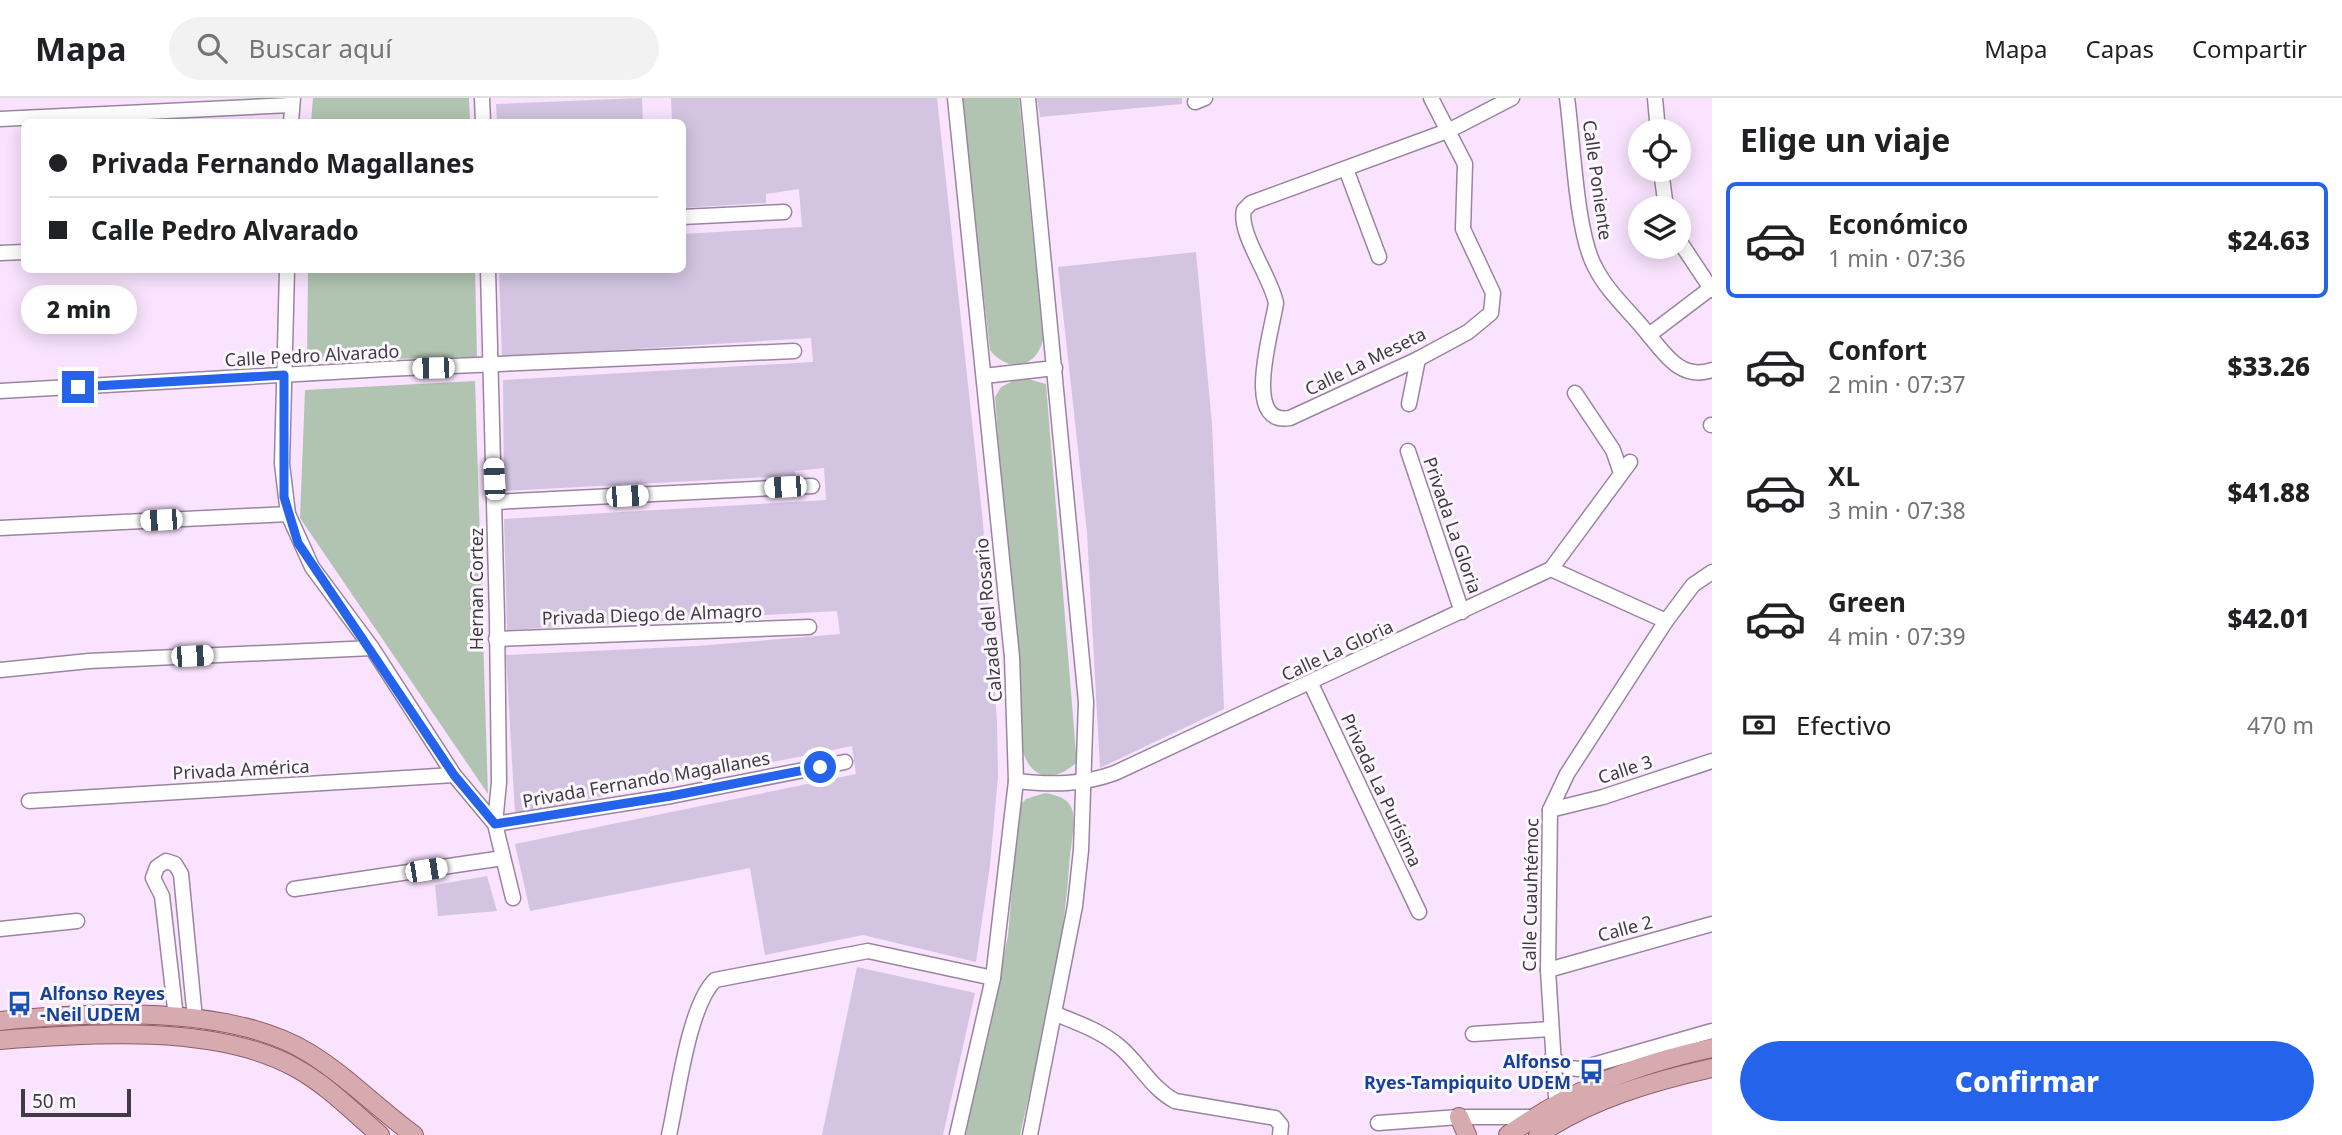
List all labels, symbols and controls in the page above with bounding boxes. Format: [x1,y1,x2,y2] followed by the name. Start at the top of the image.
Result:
[169,17,659,80] search box
[35,26,127,71] text: Mapa
[193,29,231,67] icon: search
[249,30,392,66] text: Buscar aquí
[1984,32,2048,65] text: Mapa
[2086,32,2154,65] text: Capas
[2192,32,2307,65] text: Compartir
[1578,118,1618,242] street label: Calle Poniente
[1740,118,1950,161] text: Elige un viaje
[1628,119,1691,259] map controls
[1628,119,1691,182] button: locate
[91,145,475,181] text: Privada Fernando Magallanes
[1628,196,1691,259] button: layers
[1828,206,1968,242] text: Económico
[1744,209,1807,272] icon: car
[91,212,359,248] text: Calle Pedro Alvarado
[2228,222,2310,258] text: $24.63
[1828,242,1966,274] text: 1 min · 07:36
[20,286,136,334] callout: 2 min
[47,293,111,325] text: 2 min
[1301,321,1429,401] street label: Calle La Meseta
[1828,332,1927,368] text: Confort
[1744,335,1807,398] icon: car
[224,338,400,372] street label: Calle Pedro Alvarado
[2228,348,2310,384] text: $33.26
[412,357,455,379] car
[1828,368,1966,400] text: 2 min · 07:37
[62,371,94,403] route end
[1418,453,1488,597] street label: Privada La Gloria
[483,457,506,501] car
[1828,458,1860,494] text: XL
[1744,461,1807,524] icon: car
[2228,474,2310,510] text: $41.88
[764,475,807,499] car
[606,484,649,508] car
[1828,494,1966,526] text: 3 min · 07:38
[140,508,183,532] car
[464,528,488,650] street label: Hernan Cortez
[969,537,1007,703] street label: Calzada del Rosario
[1828,584,1906,620] text: Green
[1744,587,1807,650] icon: car
[541,598,763,630] street label: Privada Diego de Almagro
[2228,600,2310,636] text: $42.01
[1277,614,1397,686] street label: Calle La Gloria
[1828,620,1966,652] text: 4 min · 07:39
[171,644,214,668] car
[1740,706,1778,744] icon: cash
[1796,707,1892,743] text: Efectivo
[1336,709,1428,871] street label: Privada La Purísima
[2247,709,2314,741] text: 470 m
[520,745,772,813] street label: Privada Fernando Magallanes
[1595,749,1655,789] street label: Calle 3
[804,751,836,783] route start
[172,753,310,785] street label: Privada América
[1517,818,1543,972] street label: Calle Cuauhtémoc
[404,856,449,884] car
[1595,909,1655,947] street label: Calle 2
[40,981,165,1026] place label: Alfonso Reyes -Neil UDEM
[6,989,34,1017] bus stop icon: Alfonso Reyes -Neil UDEM
[1740,1041,2314,1121] button: Confirmar
[1364,1049,1571,1094] place label: Alfonso Ryes-Tampiquito UDEM
[1577,1057,1605,1085] bus stop icon: Alfonso Ryes-Tampiquito UDEM
[21,1086,131,1118] scale bar
[32,1088,76,1114] text: 50 m

